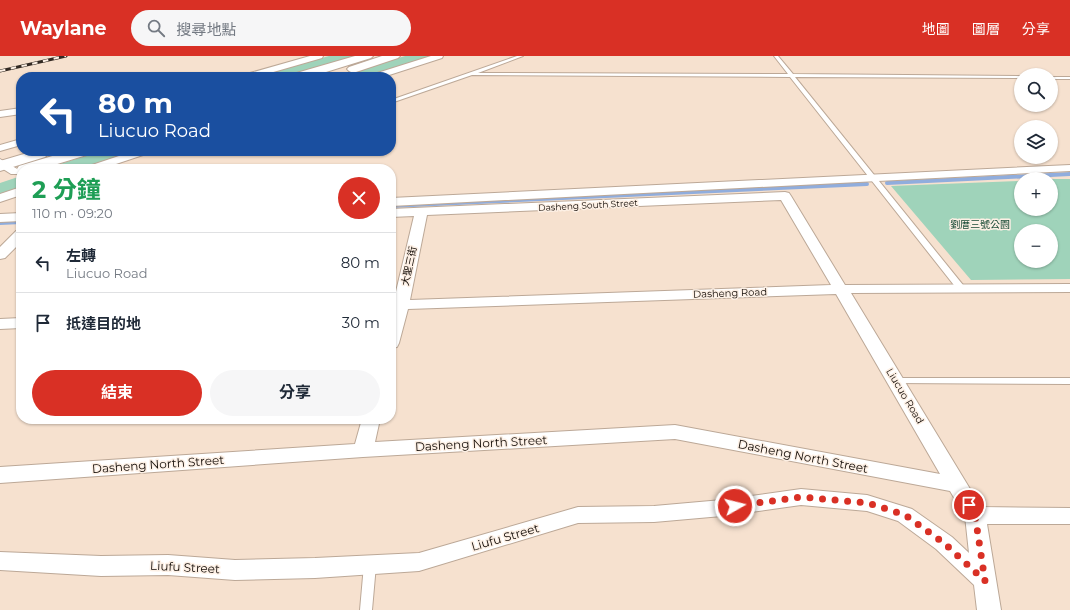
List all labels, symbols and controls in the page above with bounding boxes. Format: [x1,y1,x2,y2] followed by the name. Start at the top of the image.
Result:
[131,10,411,46] search box
[20,17,107,40] text: Waylane
[145,17,167,39] icon: search
[177,20,237,39] text: 搜尋地點
[922,20,950,38] text: 地圖
[972,20,1000,38] text: 圖層
[1022,20,1050,38] text: 分享
[1014,68,1058,268] map controls
[1014,68,1058,112] button: search
[98,86,173,120] text: 80 m
[32,88,84,140] icon: left
[98,120,211,142] text: Liucuo Road
[1014,120,1058,164] button: layers
[1014,172,1058,216] button: +
[32,175,101,204] text: 2 分鐘
[338,177,380,219] button: close
[538,197,638,213] street label: Dasheng South Street
[32,205,113,221] text: 110 m · 09:20
[950,218,1010,231] park label: 劉厝三號公園
[1014,224,1058,268] button: −
[398,245,420,287] street label: 大聖三街
[66,246,96,265] text: 左轉
[32,252,54,274] icon: left
[341,253,380,272] text: 80 m
[66,265,148,281] text: Liucuo Road
[693,285,767,301] street label: Dasheng Road
[32,312,54,334] icon: arrive
[342,313,380,332] text: 30 m
[66,314,141,333] text: 抵達目的地
[883,366,927,426] street label: Liucuo Road
[32,370,202,416] button: 結束
[210,370,380,416] button: 分享
[415,432,548,454] street label: Dasheng North Street
[737,436,870,476] street label: Dasheng North Street
[91,452,225,476] street label: Dasheng North Street
[714,485,756,527] position arrow
[952,488,986,522] pin
[958,494,980,516] icon: arrive
[469,520,541,554] street label: Liufu Street
[150,558,220,576] street label: Liufu Street

